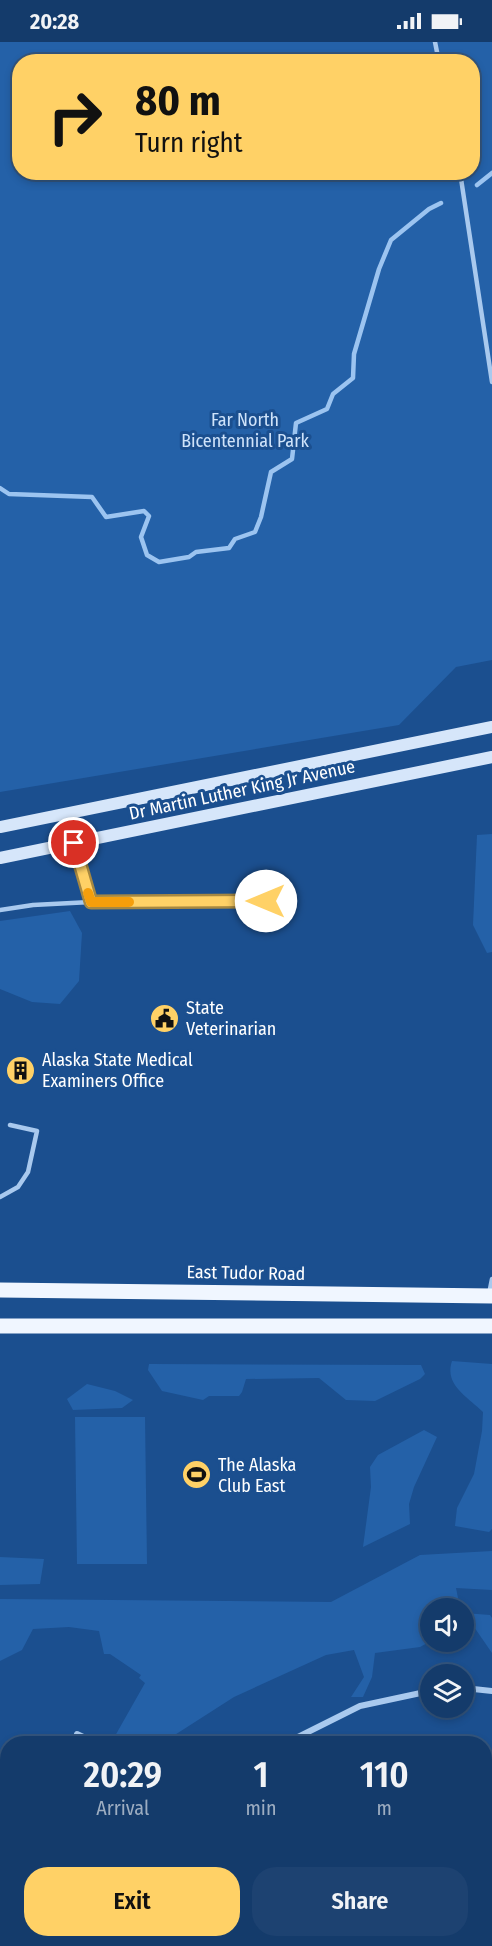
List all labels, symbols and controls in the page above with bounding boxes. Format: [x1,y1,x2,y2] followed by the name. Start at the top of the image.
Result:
[30,8,79,35] text: 20:28
[135,76,221,126] text: 80 m
[36,78,114,156] icon: right
[135,127,243,159] text: Turn right
[181,409,309,452] park label: Far North Bicentennial Park
[127,755,357,825] street label: Dr Martin Luther King Jr Avenue
[48,817,99,868] pin
[57,826,90,859] icon: arrive
[234,869,298,933] position arrow
[186,997,276,1040] place label: State Veterinarian
[149,1002,181,1034] public building icon: State Veterinarian
[42,1049,193,1092] place label: Alaska State Medical Examiners Office
[5,1054,37,1086] building icon: Alaska State Medical Examiners Office
[186,1261,306,1285] street label: East Tudor Road
[218,1454,297,1497] place label: The Alaska Club East
[181,1459,213,1491] sports icon: The Alaska Club East
[420,1598,474,1718] map controls
[420,1598,474,1652] button: sound
[420,1664,474,1718] button: layers
[83,1753,162,1797] text: 20:29
[253,1753,268,1797] text: 1
[360,1753,409,1797] text: 110
[96,1796,149,1820] text: Arrival
[245,1796,276,1820] text: min
[377,1796,392,1820] text: m
[24,1867,240,1936] button: Exit
[252,1867,468,1936] button: Share

